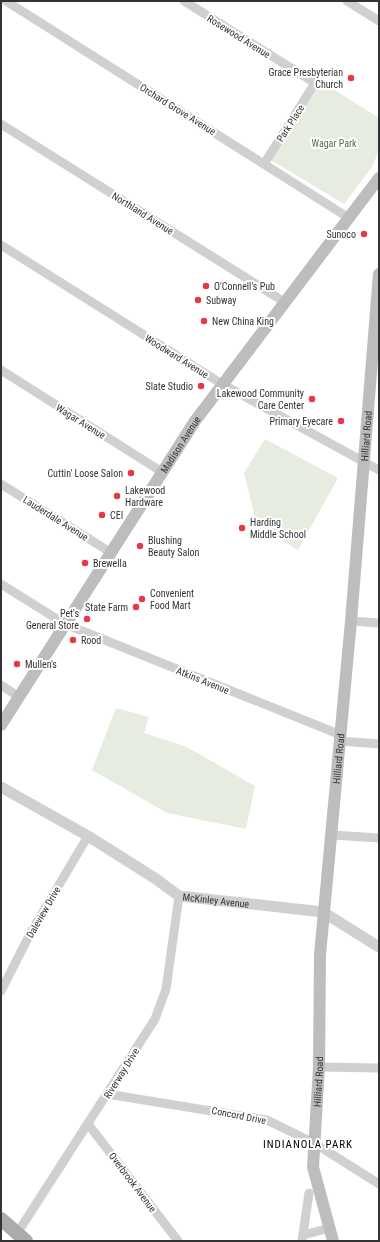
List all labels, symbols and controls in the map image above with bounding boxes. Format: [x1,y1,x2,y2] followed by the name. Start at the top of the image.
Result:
[205,13,273,60] street label: Rosewood Avenue
[268,67,343,90] place label: Grace Presbyterian Church
[346,73,356,83] marker: Grace Presbyterian Church
[138,82,218,137] street label: Orchard Grove Avenue
[274,102,307,144] street label: Park Place
[311,138,357,149] park label: Wagar Park
[110,190,176,237] street label: Northland Avenue
[326,229,356,240] place label: Sunoco
[359,229,369,239] marker: Sunoco
[201,281,211,291] marker: O'Connell's Pub
[214,281,275,292] place label: O'Connell's Pub
[193,295,203,305] marker: Subway
[206,295,236,306] place label: Subway
[199,316,209,326] marker: New China King
[212,316,274,327] place label: New China King
[143,332,211,381] street label: Woodward Avenue
[146,381,193,392] place label: Slate Studio
[196,381,206,391] marker: Slate Studio
[217,388,304,411] place label: Lakewood Community Care Center
[307,394,317,404] marker: Lakewood Community Care Center
[54,402,108,441] street label: Wagar Avenue
[359,410,374,462] street label: Hilliard Road
[158,414,203,475] street label: Madison Avenue
[270,416,333,427] place label: Primary Eyecare
[336,416,346,426] marker: Primary Eyecare
[47,468,123,479] place label: Cuttin' Loose Salon
[126,468,136,478] marker: Cuttin' Loose Salon
[125,485,165,508] place label: Lakewood Hardware
[112,491,122,501] marker: Lakewood Hardware
[21,494,91,543] street label: Lauderdale Avenue
[97,510,107,520] marker: CEI
[110,510,123,521] place label: CEI
[250,517,306,540] place label: Harding Middle School
[237,523,247,533] marker: Harding Middle School
[148,535,199,558] place label: Blushing Beauty Salon
[135,541,145,551] marker: Blushing Beauty Salon
[80,558,90,568] marker: Brewella
[93,558,127,569] place label: Brewella
[150,588,194,611] place label: Convenient Food Mart
[137,594,147,604] marker: Convenient Food Mart
[85,602,128,613] place label: State Farm
[131,602,141,612] marker: State Farm
[26,608,79,631] place label: Pet's General Store
[82,614,92,624] marker: Pet's General Store
[68,635,78,645] marker: Rood
[81,635,101,646] place label: Rood
[12,659,22,669] marker: Mullen's
[25,659,57,670] place label: Mullen's
[175,665,231,696] street label: Atkins Avenue
[331,733,347,784] street label: Hilliard Road
[24,884,63,940] street label: Daleview Drive
[182,891,250,910] street label: McKinley Avenue
[102,1046,141,1100] street label: Riverway Drive
[312,1056,325,1107] street label: Hilliard Road
[211,1105,267,1126] street label: Concord Drive
[263,1138,353,1151] district label: INDIANOLA PARK
[107,1150,159,1214] street label: Overbrook Avenue

